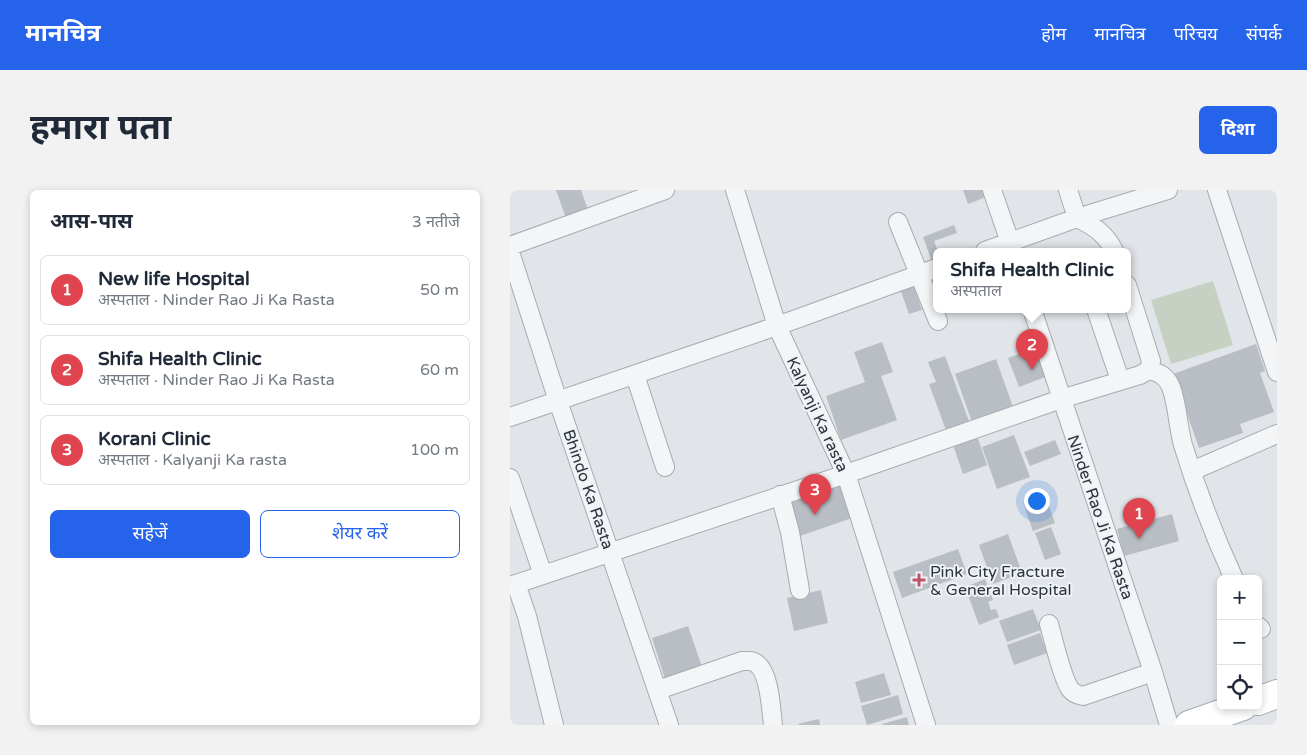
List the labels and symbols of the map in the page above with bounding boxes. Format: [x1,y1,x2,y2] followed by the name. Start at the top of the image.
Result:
[1016,329,1048,370] pin: 2
[782,354,853,475] street label: Kalyanji Ka rasta
[558,427,618,552] street label: Bhindo Ka Rasta
[1062,432,1138,602] street label: Ninder Rao Ji Ka Rasta
[799,474,831,515] pin: 3
[1024,488,1050,514] your location
[1123,498,1155,539] pin: 1
[930,562,1072,600] place label: Pink City Fracture & General Hospital
[912,573,926,587] marker: Pink City Fracture & General Hospital

